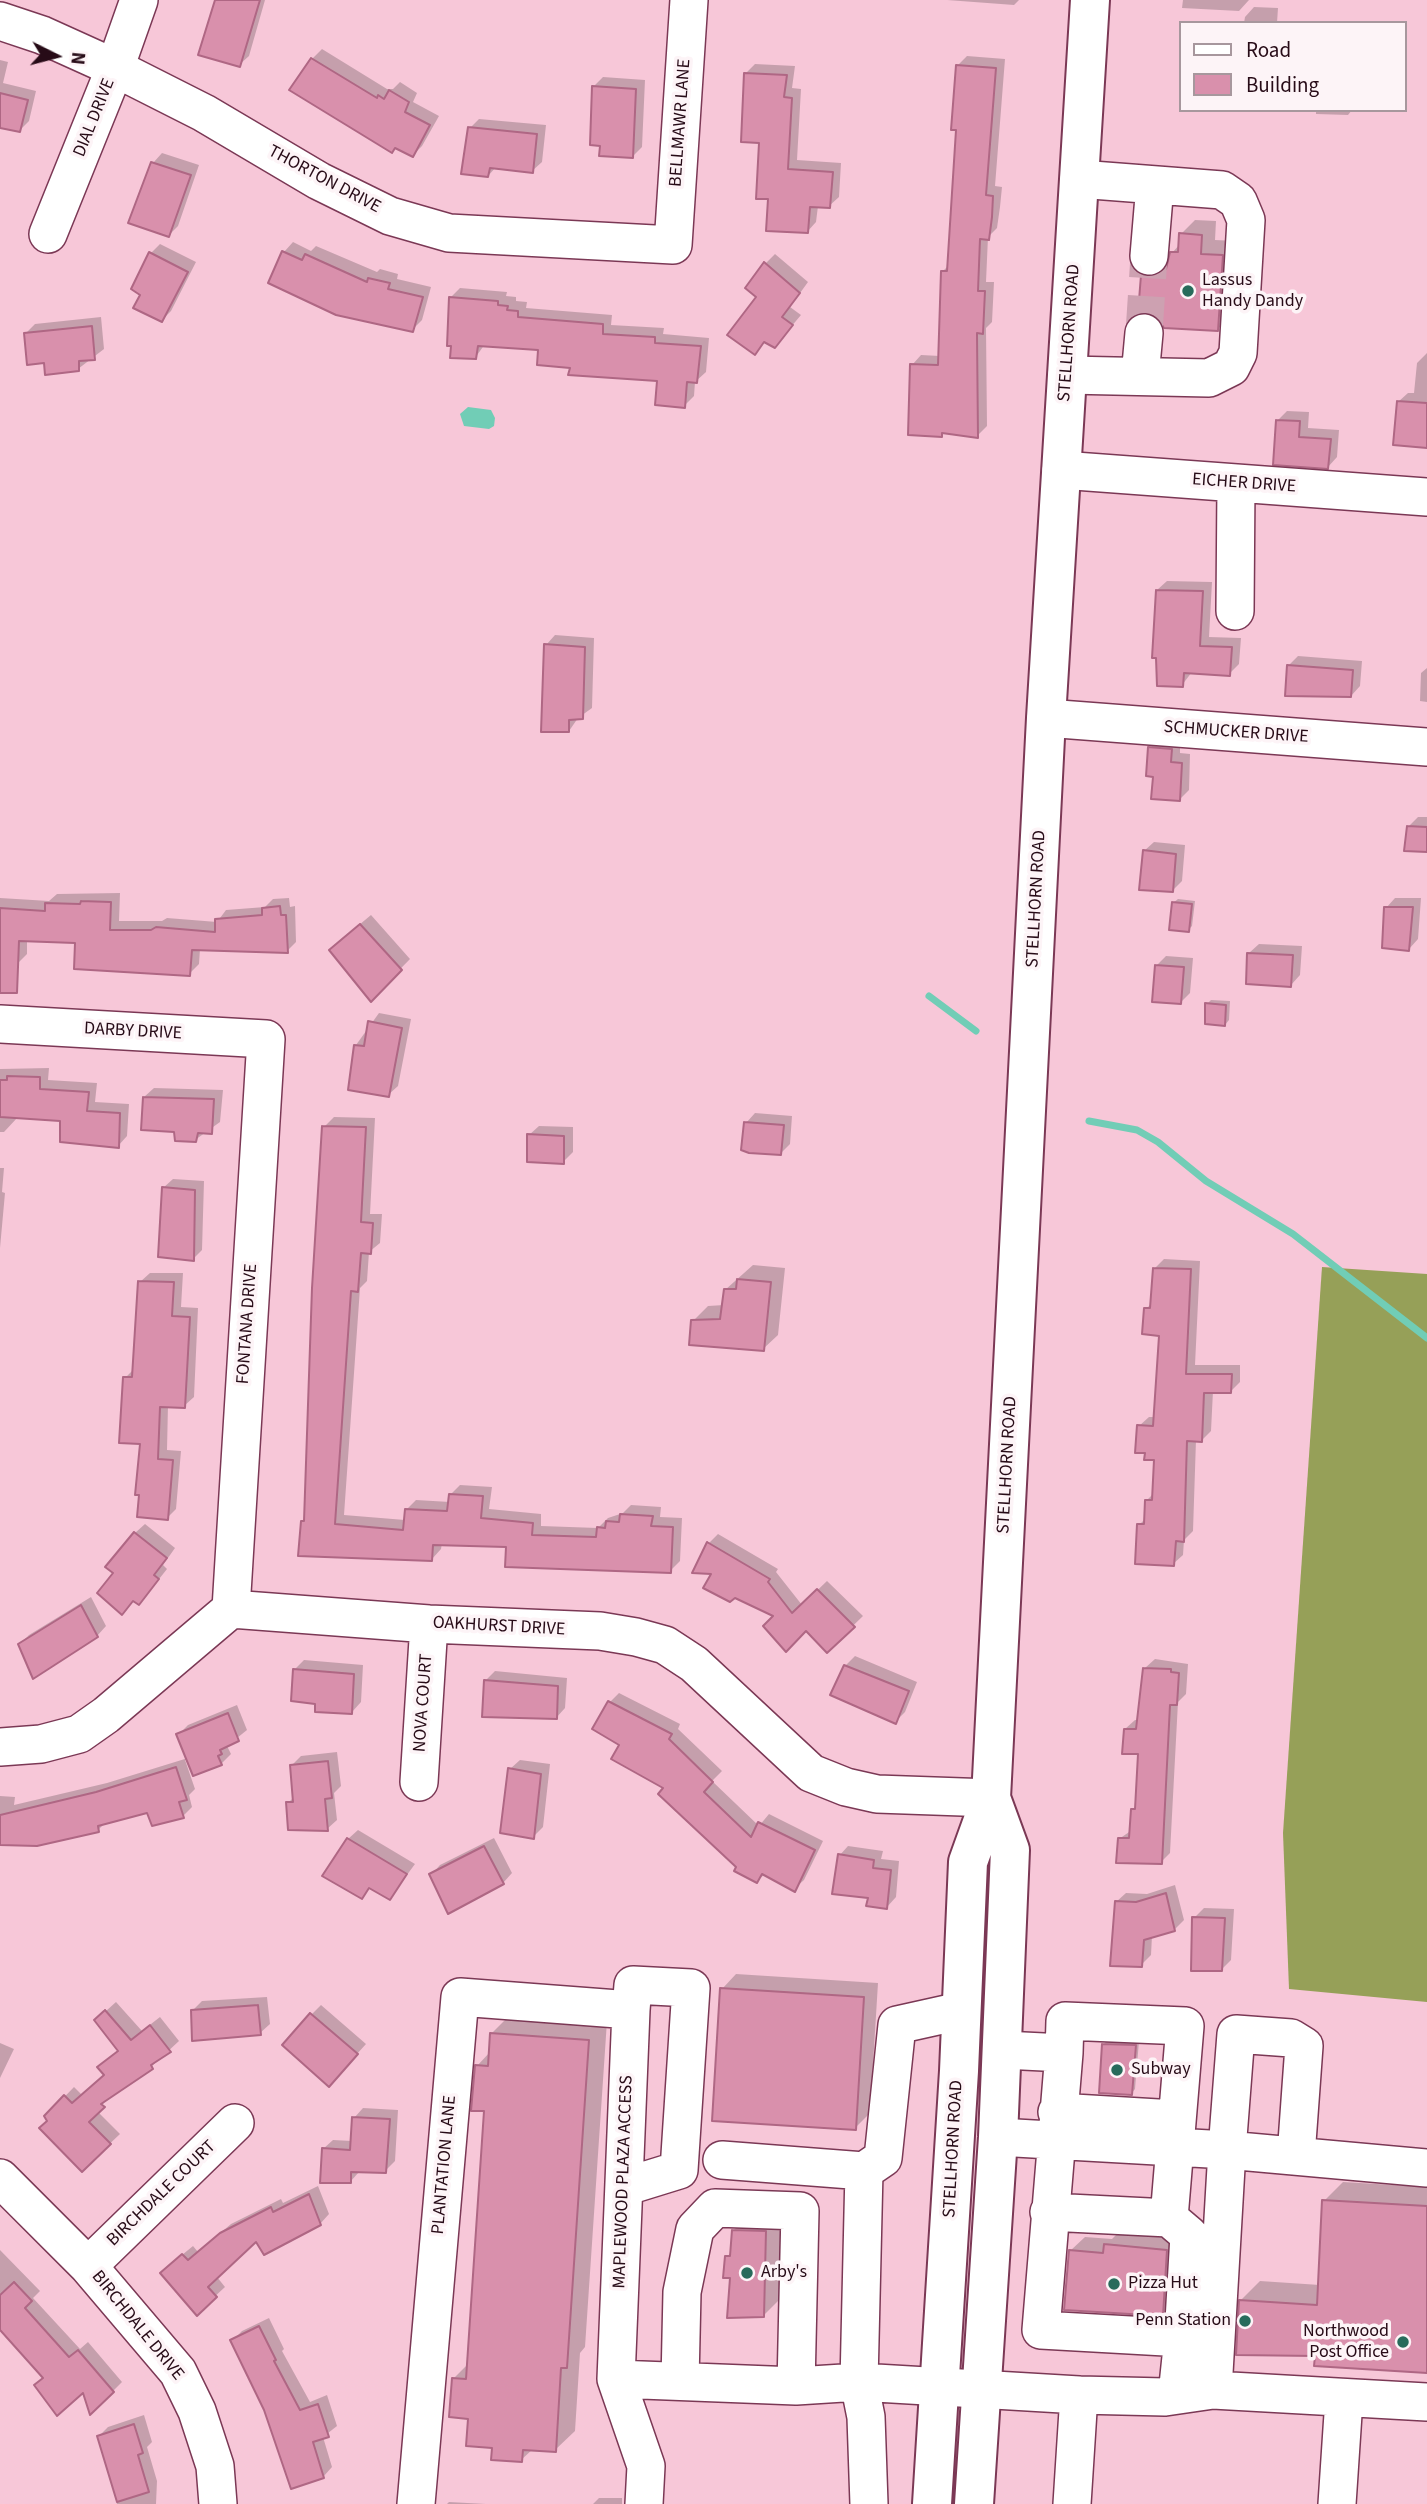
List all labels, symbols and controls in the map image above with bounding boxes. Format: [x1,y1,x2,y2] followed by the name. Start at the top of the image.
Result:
[21,21,91,91] north arrow
[1178,21,1406,112] legend
[1246,35,1291,65] text: Road
[63,51,91,66] text: N
[666,58,696,188] street label: BELLMAWR LANE
[1246,70,1319,100] text: Building
[69,76,121,160] street label: DIAL DRIVE
[264,141,384,219] street label: THORTON DRIVE
[1054,263,1086,403] street label: STELLHORN ROAD
[1202,270,1303,312] place label: Lassus Handy Dandy
[1180,283,1196,299] marker: Lassus Handy Dandy
[1191,470,1297,498] street label: EICHER DRIVE
[1163,717,1309,749] street label: SCHMUCKER DRIVE
[1023,830,1051,968] street label: STELLHORN ROAD
[83,1019,183,1045] street label: DARBY DRIVE
[233,1263,263,1385] street label: FONTANA DRIVE
[994,1396,1022,1534] street label: STELLHORN ROAD
[432,1613,566,1641] street label: OAKHURST DRIVE
[410,1653,438,1753] street label: NOVA COURT
[1131,2059,1191,2081] place label: Subway
[1109,2062,1125,2078] marker: Subway
[609,2075,639,2289] street label: MAPLEWOOD PLAZA ACCESS
[940,2080,968,2218] street label: STELLHORN ROAD
[428,2095,462,2235] street label: PLANTATION LANE
[103,2137,221,2251] street label: BIRCHDALE COURT
[761,2262,807,2284] place label: Arby's
[739,2265,755,2281] marker: Arby's
[86,2267,188,2385] street label: BIRCHDALE DRIVE
[1128,2273,1198,2295] place label: Pizza Hut
[1106,2276,1122,2292] marker: Pizza Hut
[1135,2310,1231,2332] place label: Penn Station
[1237,2313,1253,2329] marker: Penn Station
[1303,2321,1389,2364] place label: Northwood Post Office
[1395,2334,1411,2350] marker: Northwood Post Office

